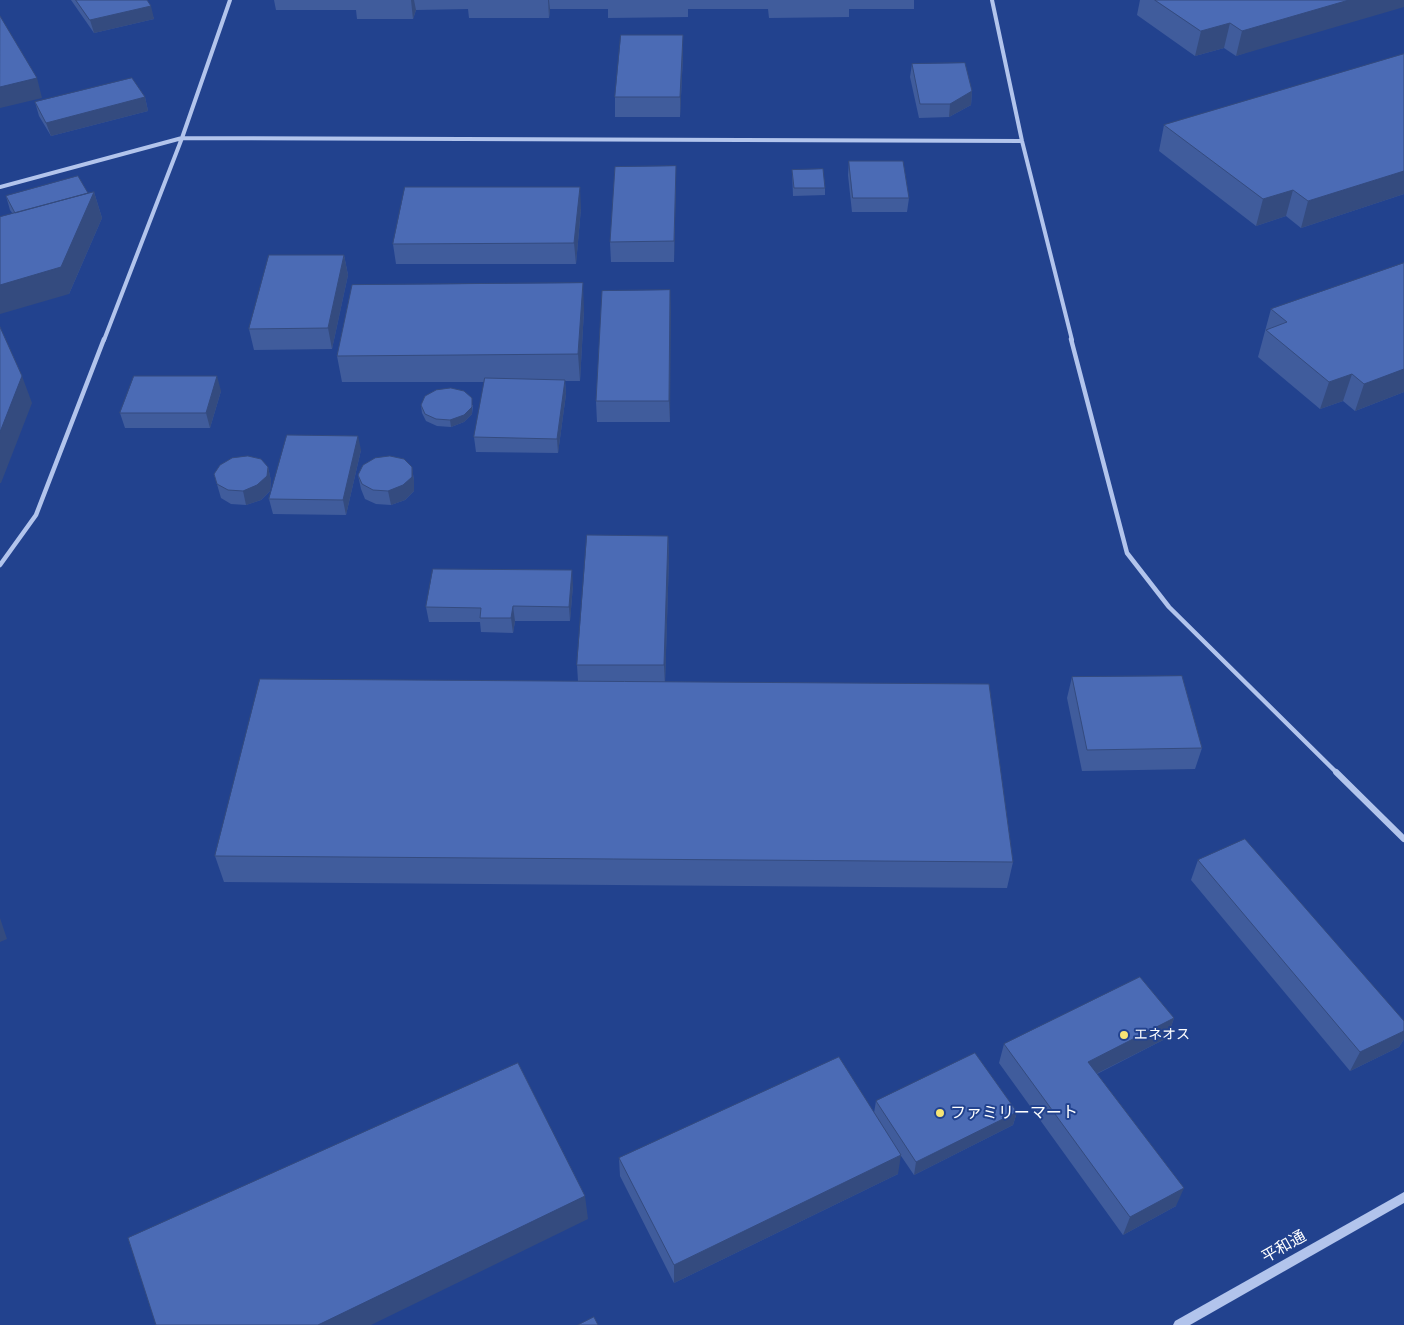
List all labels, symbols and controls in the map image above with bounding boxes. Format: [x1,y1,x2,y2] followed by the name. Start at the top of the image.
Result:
[1134,1027,1190,1043] place label: エネオス
[1118,1029,1130,1041] marker: エネオス
[950,1103,1078,1123] place label: ファミリーマート
[934,1107,946,1119] marker: ファミリーマート
[1258,1227,1310,1267] street label: 平和通

